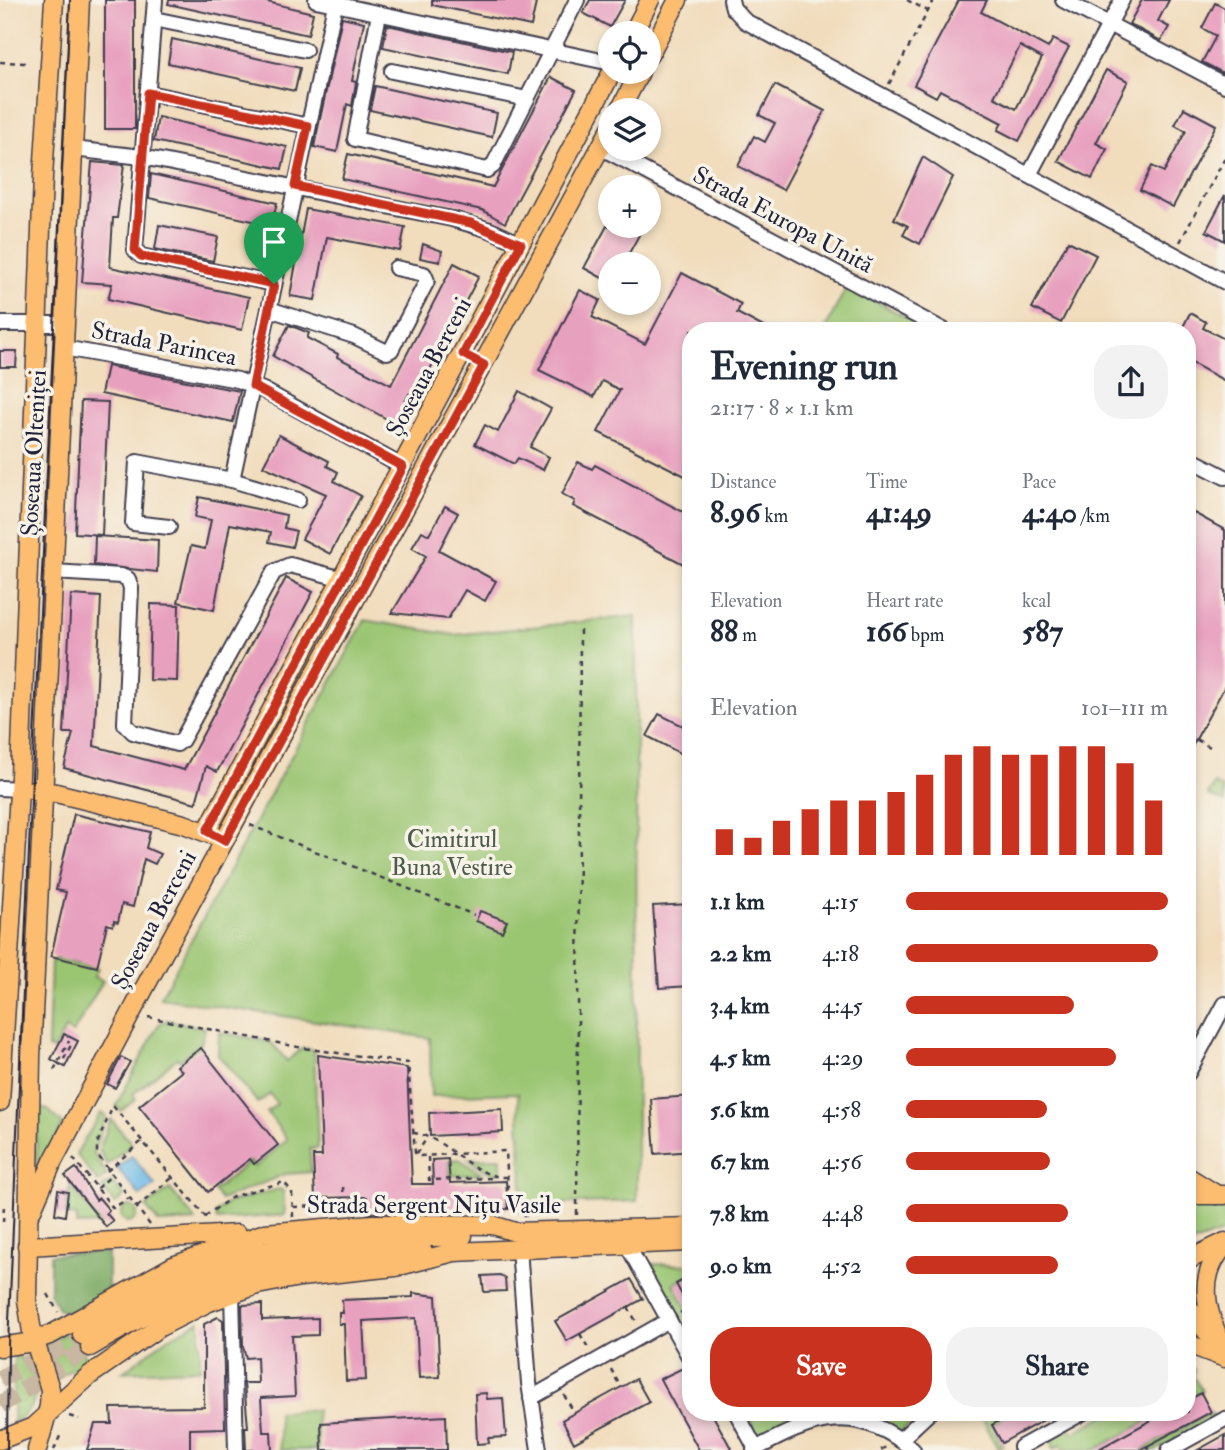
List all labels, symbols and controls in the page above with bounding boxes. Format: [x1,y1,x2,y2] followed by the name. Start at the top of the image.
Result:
[598,21,661,315] map controls
[598,21,661,84] button: locate
[598,98,661,161] button: layers
[688,159,879,281] street label: Strada Europa Unită
[598,175,661,238] button: +
[244,212,304,284] pin
[255,223,293,261] icon: arrive
[598,252,661,315] button: −
[379,292,479,442] street label: Șoseaua Berceni
[89,315,240,373] street label: Strada Parincea
[710,343,898,391] text: Evening run
[1094,345,1168,419] button: share
[14,369,54,537] street label: Șoseaua Olteniței
[710,393,854,422] text: 21:17 · 8 × 1.1 km
[710,470,776,494] text: Distance
[866,470,908,494] text: Time
[1022,470,1056,494] text: Pace
[710,494,760,531] text: 8.96
[866,494,932,531] text: 41:49
[1022,494,1077,531] text: 4:40
[760,504,788,528] text: km
[1077,504,1110,528] text: /km
[710,589,782,613] text: Elevation
[866,589,943,613] text: Heart rate
[1022,589,1051,613] text: kcal
[710,613,738,650] text: 88
[866,613,907,650] text: 166
[1022,613,1063,650] text: 587
[738,623,757,647] text: m
[907,623,944,647] text: bpm
[710,693,798,722] text: Elevation
[1081,693,1168,722] text: 101–111 m
[391,824,513,883] park label: Cimitirul Buna Vestire
[104,845,204,995] street label: Șoseaua Berceni
[710,887,765,916] text: 1.1 km
[822,887,858,916] text: 4:15
[710,939,771,968] text: 2.2 km
[822,939,859,968] text: 4:18
[710,991,770,1020] text: 3.4 km
[822,991,863,1020] text: 4:45
[710,1043,771,1072] text: 4.5 km
[822,1043,864,1072] text: 4:29
[710,1095,769,1124] text: 5.6 km
[822,1095,861,1124] text: 4:58
[710,1147,769,1176] text: 6.7 km
[822,1147,862,1176] text: 4:56
[307,1190,561,1221] street label: Strada Sergent Nițu Vasile
[710,1199,769,1228] text: 7.8 km
[822,1199,863,1228] text: 4:48
[710,1251,772,1280] text: 9.0 km
[822,1251,862,1280] text: 4:52
[710,1327,932,1407] button: Save
[946,1327,1168,1407] button: Share

